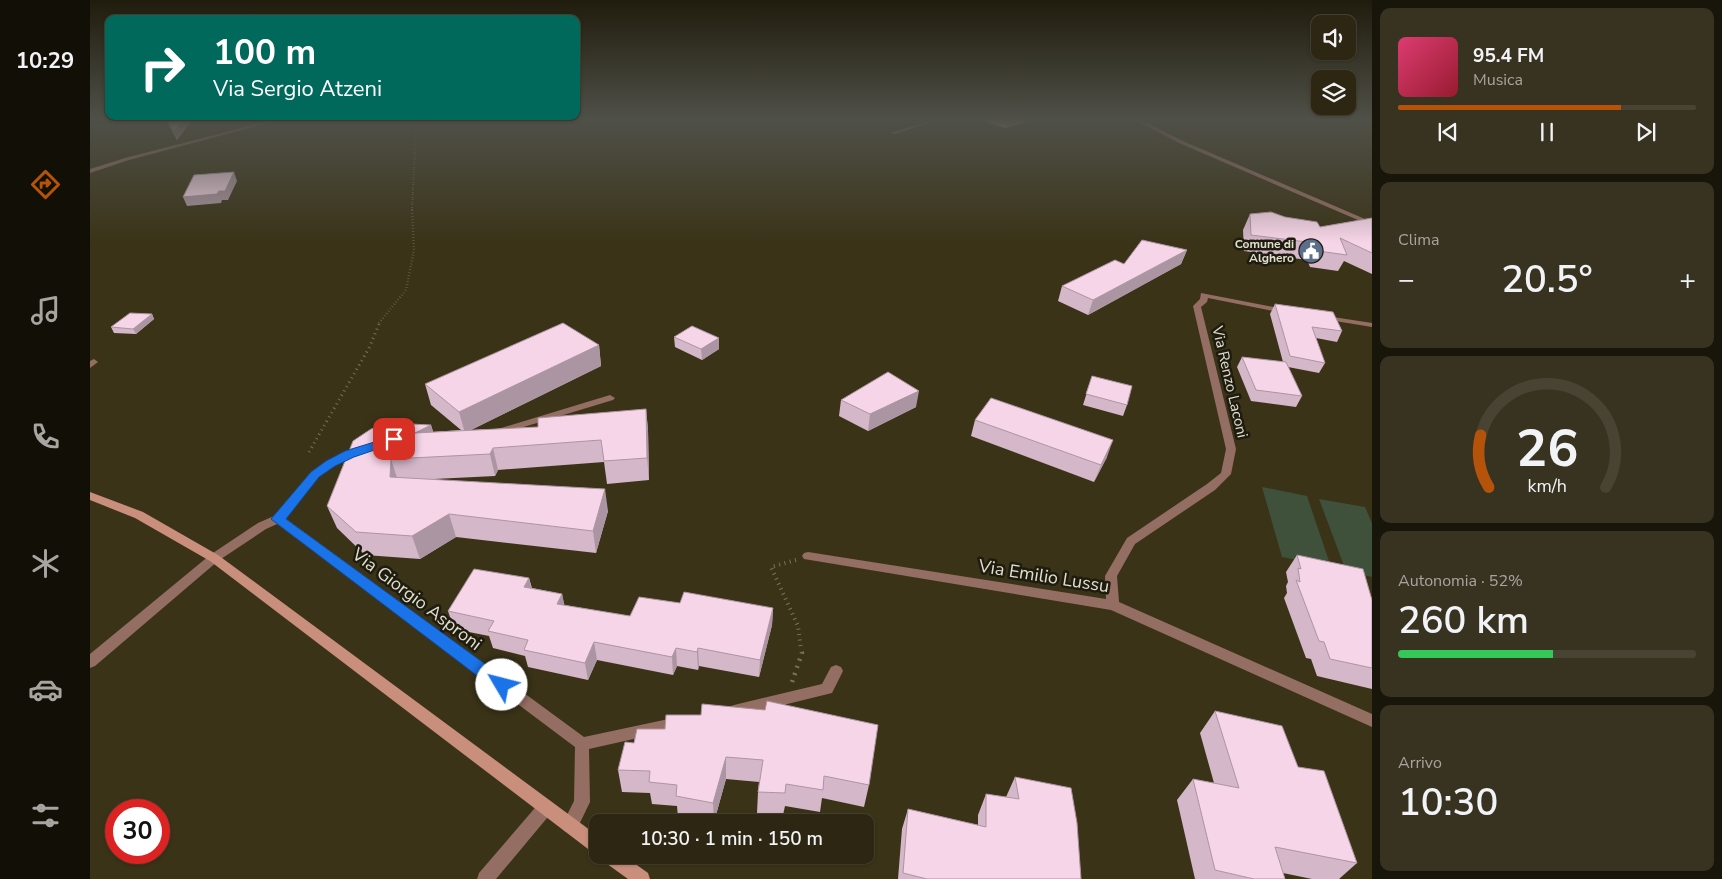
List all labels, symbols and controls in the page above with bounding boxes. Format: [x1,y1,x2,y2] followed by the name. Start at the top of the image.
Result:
[1311,15,1356,115] map controls
[1311,15,1356,60] button: sound
[213,29,316,76] text: 100 m
[130,35,195,100] icon: right
[1473,43,1544,69] text: 95.4 FM
[16,46,74,76] text: 10:29
[1473,69,1523,91] text: Musica
[1311,70,1356,115] button: layers
[213,74,382,104] text: Via Sergio Atzeni
[1434,118,1462,146] icon: previous
[1533,118,1561,146] icon: pause
[1632,118,1660,146] icon: next
[28,167,63,202] icon: directions
[1398,229,1439,251] text: Clima
[1235,236,1294,266] place label: Comune di Alghero
[1298,238,1324,264] public building icon: Comune di Alghero
[1501,254,1593,305] text: 20.5°
[1398,261,1415,299] text: −
[1679,261,1696,299] text: +
[28,293,63,328] icon: music
[1207,323,1253,440] street label: Via Renzo Laconi
[1516,413,1578,484] text: 26
[373,418,415,460] pin
[28,419,63,454] icon: phone
[380,425,408,453] icon: arrive
[1527,474,1567,498] text: km/h
[346,542,487,656] street label: Via Giorgio Asproni
[28,546,63,581] icon: climate
[976,554,1111,598] street label: Via Emilio Lussu
[1398,570,1523,592] text: Autonomia · 52%
[1398,595,1529,646] text: 260 km
[475,658,527,710] position arrow
[28,672,63,707] icon: car
[1398,752,1442,774] text: Arrivo
[1398,777,1498,828] text: 10:30
[28,798,63,833] icon: filters
[105,799,170,864] speed limit sign: 30
[640,826,823,852] text: 10:30 · 1 min · 150 m

